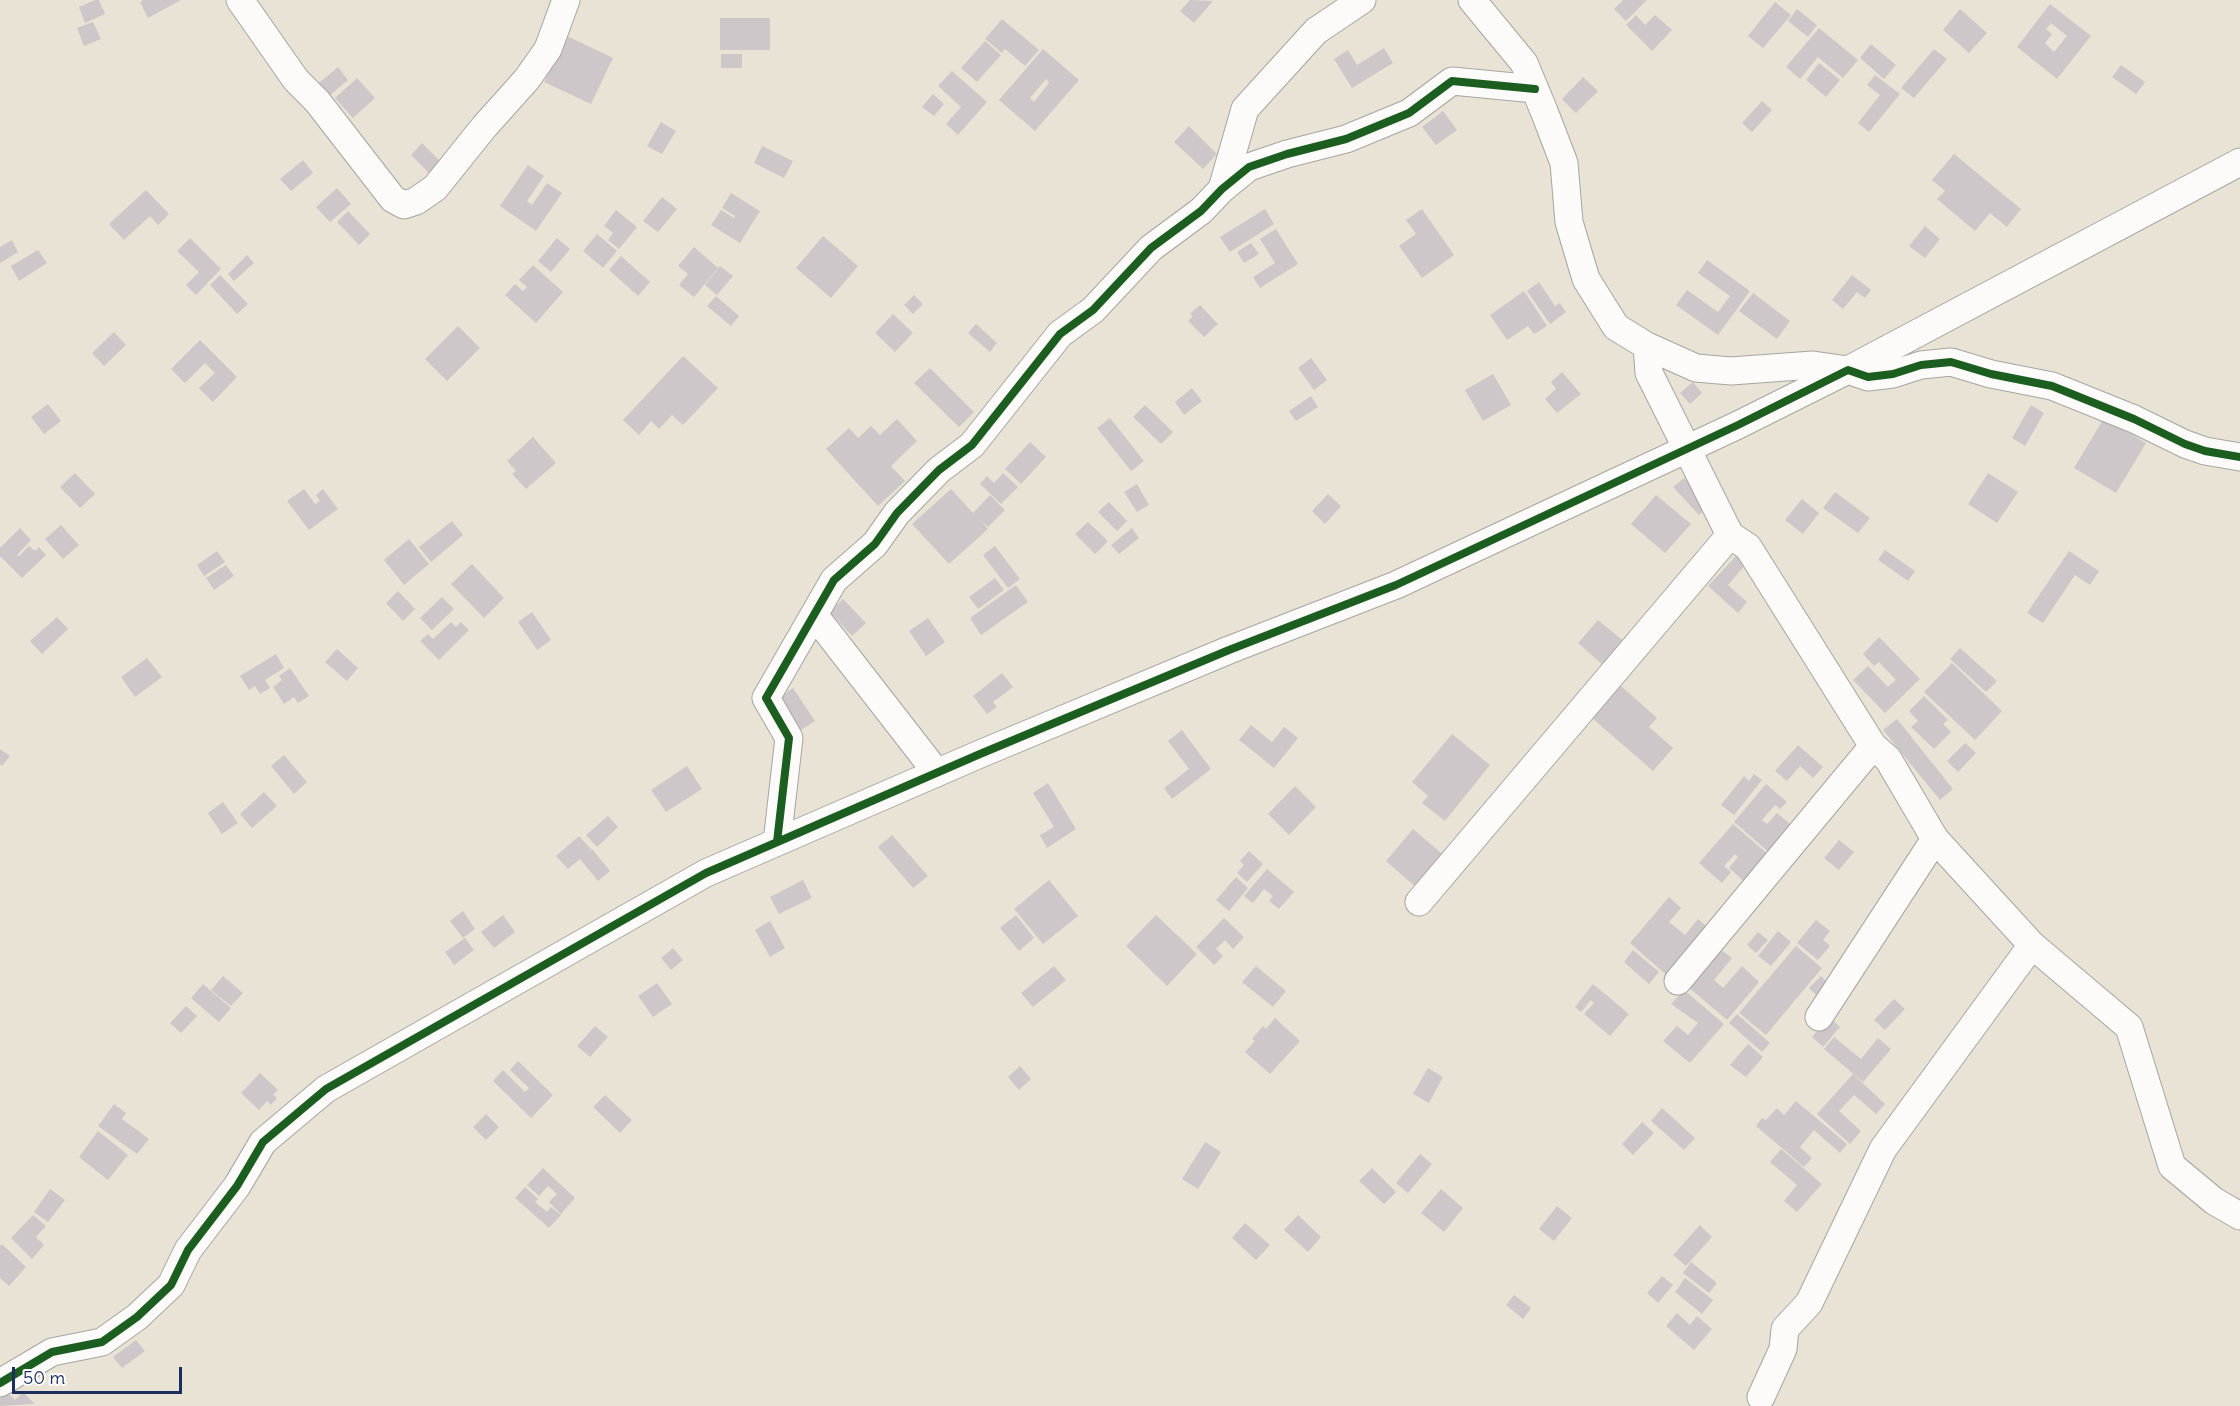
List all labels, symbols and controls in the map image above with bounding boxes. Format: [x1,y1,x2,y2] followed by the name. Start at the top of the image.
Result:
[15,1355,184,1393] scale bar
[23,1366,65,1389] text: 50 m

